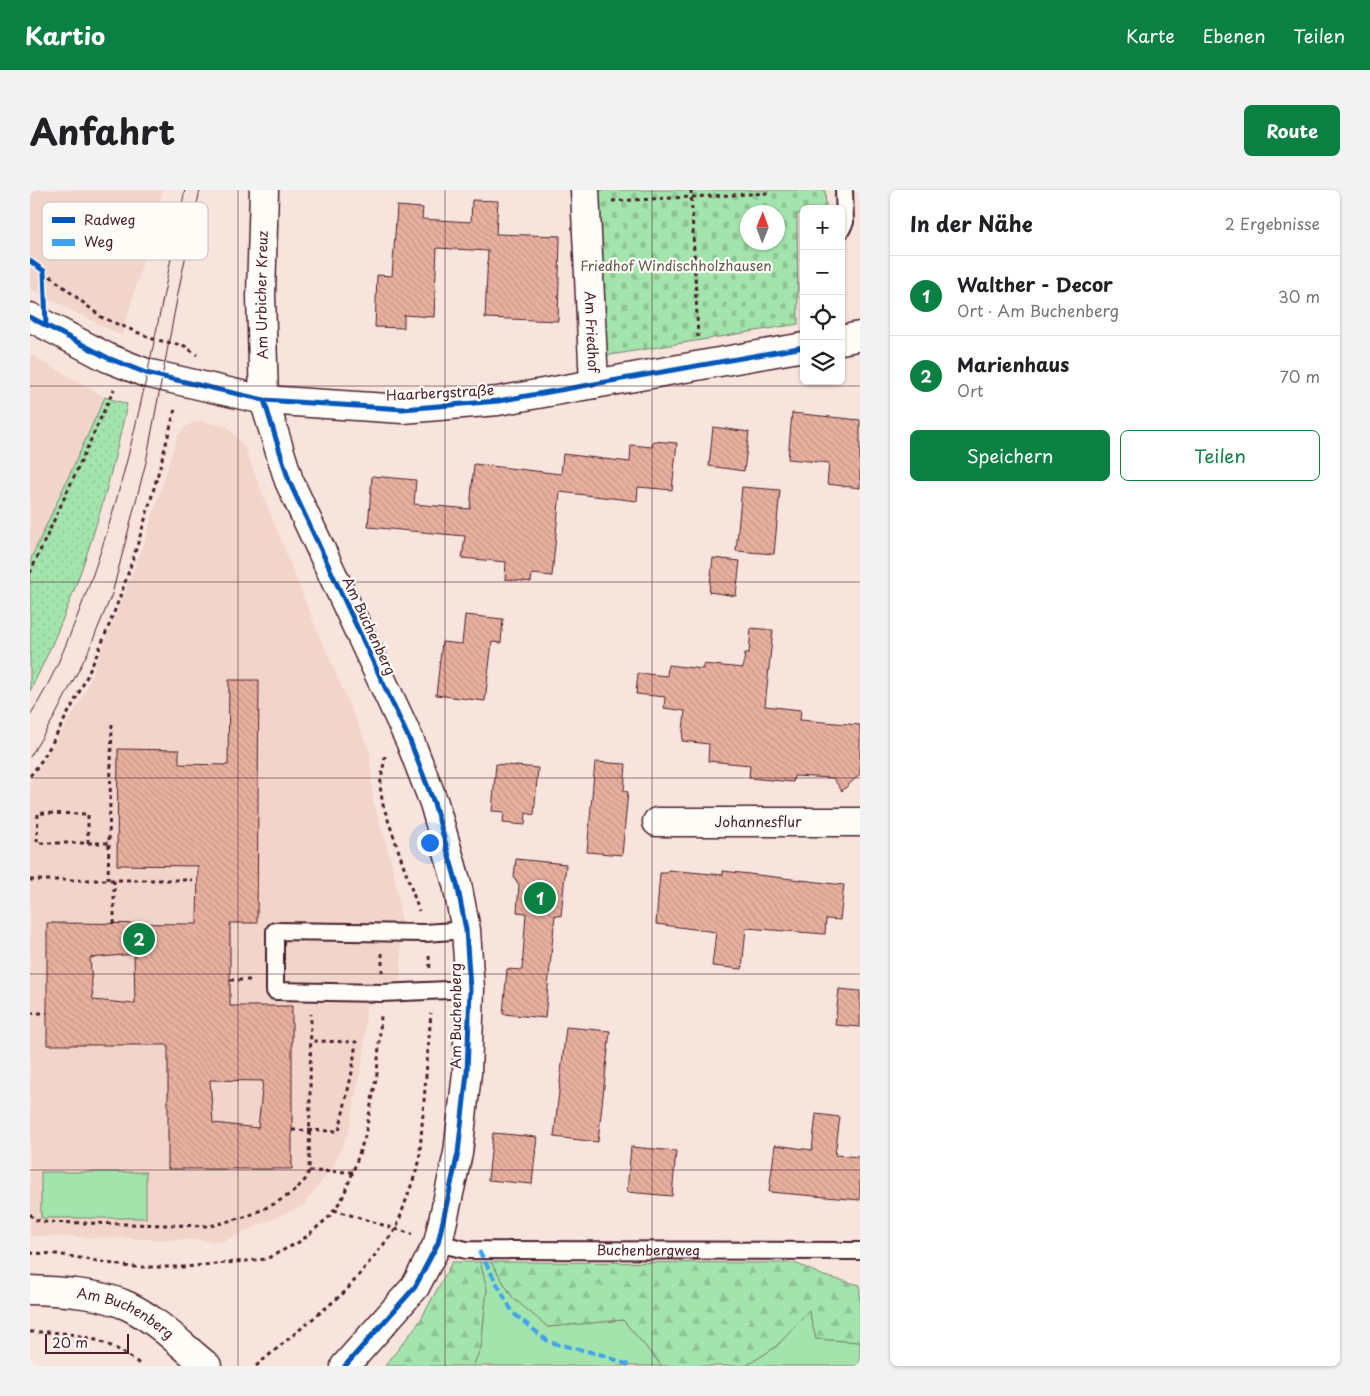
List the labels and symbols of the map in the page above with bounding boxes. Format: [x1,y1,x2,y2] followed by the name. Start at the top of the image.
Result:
[42,202,208,260] legend
[740,205,785,250] north arrow
[84,209,136,230] text: Radweg
[250,230,273,360] street label: Am Urbicher Kreuz
[84,231,113,252] text: Weg
[580,255,772,276] park label: Friedhof Windischholzhausen
[580,291,605,375] street label: Am Friedhof
[385,379,495,406] street label: Haarbergstraße
[338,573,401,678] street label: Am Buchenberg
[715,811,802,832] street label: Johannesflur
[417,830,443,856] your location
[524,879,556,917] pin: 1
[123,920,155,958] pin: 2
[445,963,466,1069] street label: Am Buchenberg
[596,1239,700,1261] street label: Buchenbergweg
[75,1282,179,1344] street label: Am Buchenberg
[45,1331,129,1354] scale bar

